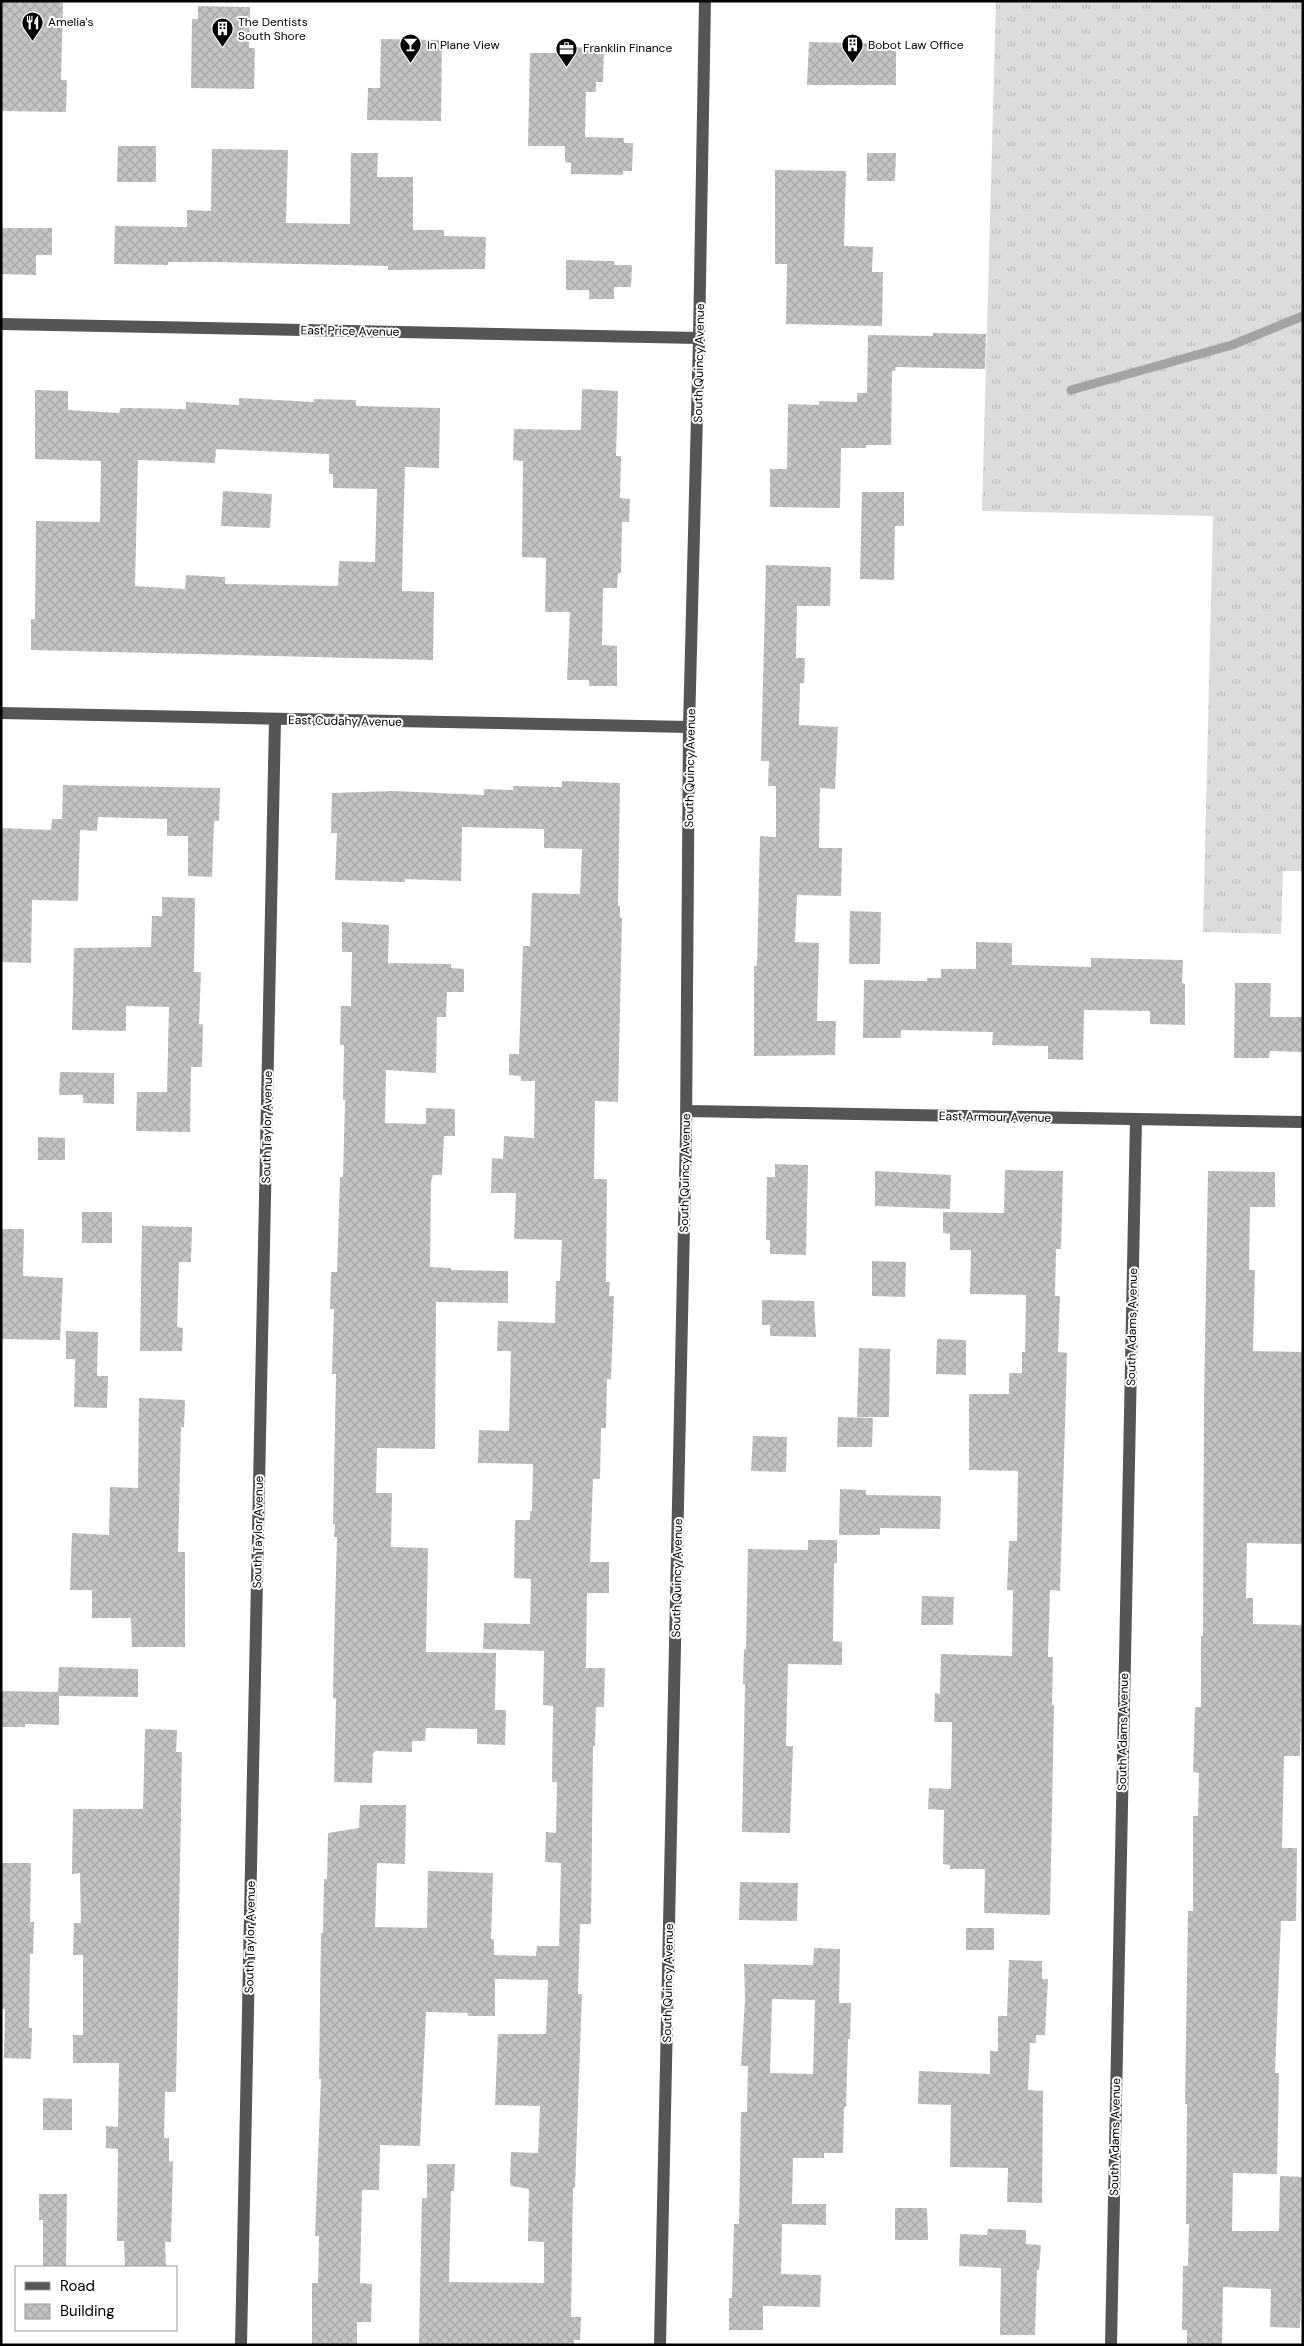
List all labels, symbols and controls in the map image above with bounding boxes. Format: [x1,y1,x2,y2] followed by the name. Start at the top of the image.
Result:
[20,10,44,41] restaurant icon: Amelia's
[48,14,94,30] place label: Amelia's
[238,14,308,44] place label: The Dentists South Shore
[210,17,234,48] building icon: The Dentists South Shore
[399,33,423,64] bar icon: In Plane View
[840,33,864,64] building icon: Bobot Law Office
[555,36,579,67] office icon: Franklin Finance
[427,37,500,53] place label: In Plane View
[868,37,964,53] place label: Bobot Law Office
[583,40,672,56] place label: Franklin Finance
[690,303,708,423] street label: South Quincy Avenue
[300,322,400,340] street label: East Price Avenue
[681,708,699,828] street label: South Quincy Avenue
[288,712,402,730] street label: East Cudahy Avenue
[258,1070,276,1184] street label: South Taylor Avenue
[939,1108,1052,1126] street label: East Armour Avenue
[676,1113,694,1233] street label: South Quincy Avenue
[1123,1268,1141,1386] street label: South Adams Avenue
[249,1475,267,1589] street label: South Taylor Avenue
[668,1518,686,1638] street label: South Quincy Avenue
[1114,1673,1132,1791] street label: South Adams Avenue
[241,1880,259,1994] street label: South Taylor Avenue
[659,1923,677,2043] street label: South Quincy Avenue
[1106,2078,1124,2196] street label: South Adams Avenue
[15,2266,178,2331] legend
[60,2276,95,2296] text: Road
[60,2301,115,2321] text: Building

